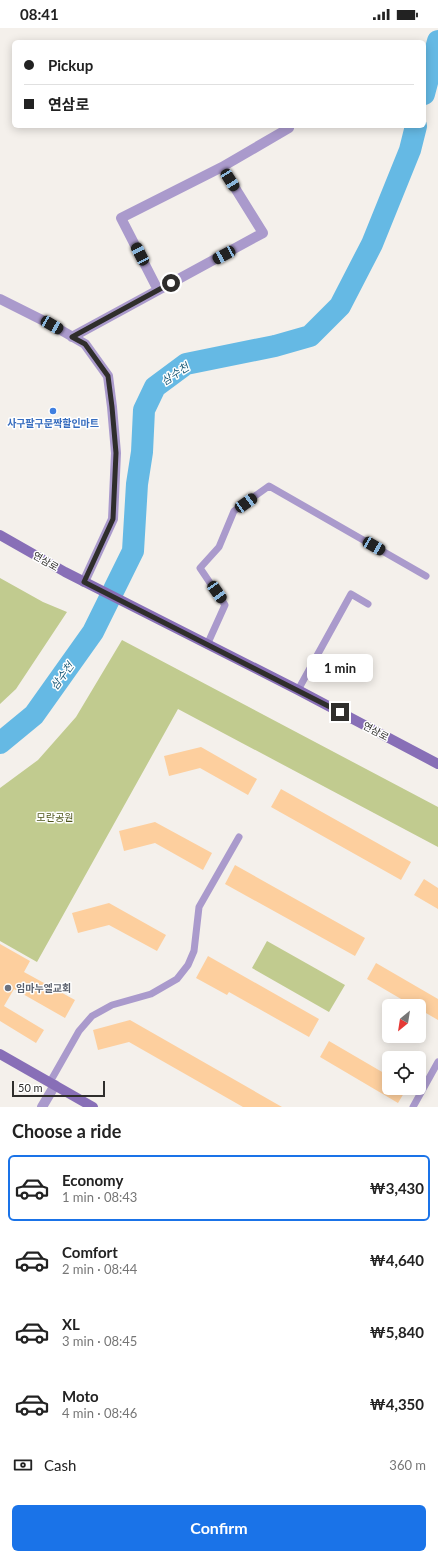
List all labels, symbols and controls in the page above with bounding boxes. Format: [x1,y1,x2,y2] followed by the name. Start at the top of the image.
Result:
[20,5,59,23] text: 08:41
[48,56,93,74] text: Pickup
[48,95,89,113] text: 연삼로
[219,167,241,193] car
[129,241,151,267] car
[211,244,237,266] car
[162,274,180,292] route start
[39,314,65,336] car
[158,359,193,387] water label: 삼수천
[48,406,58,416] marker: 사구팔구문짝할인마트
[7,417,99,429] place label: 사구팔구문짝할인마트
[233,491,259,515] car
[361,535,387,557] car
[31,549,61,573] street label: 연삼로
[205,579,229,605] car
[307,654,373,682] callout: 1 min
[47,658,77,692] water label: 삼수천
[324,660,356,676] text: 1 min
[331,703,349,721] route end
[361,719,391,743] street label: 연삼로
[37,811,73,823] park label: 모란공원
[16,982,71,994] place label: 임마누엘교회
[3,983,13,993] marker: 임마누엘교회
[382,999,426,1043] north arrow
[382,999,426,1095] map controls
[382,1051,426,1095] button: locate
[12,1079,105,1098] scale bar
[18,1081,43,1094] text: 50 m
[12,1120,121,1142] text: Choose a ride
[14,1170,50,1206] icon: car
[62,1171,123,1189] text: Economy
[369,1179,424,1197] text: ₩3,430
[62,1189,137,1205] text: 1 min · 08:43
[14,1242,50,1278] icon: car
[62,1243,118,1261] text: Comfort
[369,1251,424,1269] text: ₩4,640
[62,1261,137,1277] text: 2 min · 08:44
[14,1314,50,1350] icon: car
[62,1315,80,1333] text: XL
[369,1323,424,1341] text: ₩5,840
[62,1333,137,1349] text: 3 min · 08:45
[14,1386,50,1422] icon: car
[62,1387,99,1405] text: Moto
[369,1395,424,1413] text: ₩4,350
[62,1405,137,1421] text: 4 min · 08:46
[12,1454,34,1476] icon: cash
[44,1456,76,1474] text: Cash
[389,1457,426,1473] text: 360 m
[12,1505,426,1551] button: Confirm

